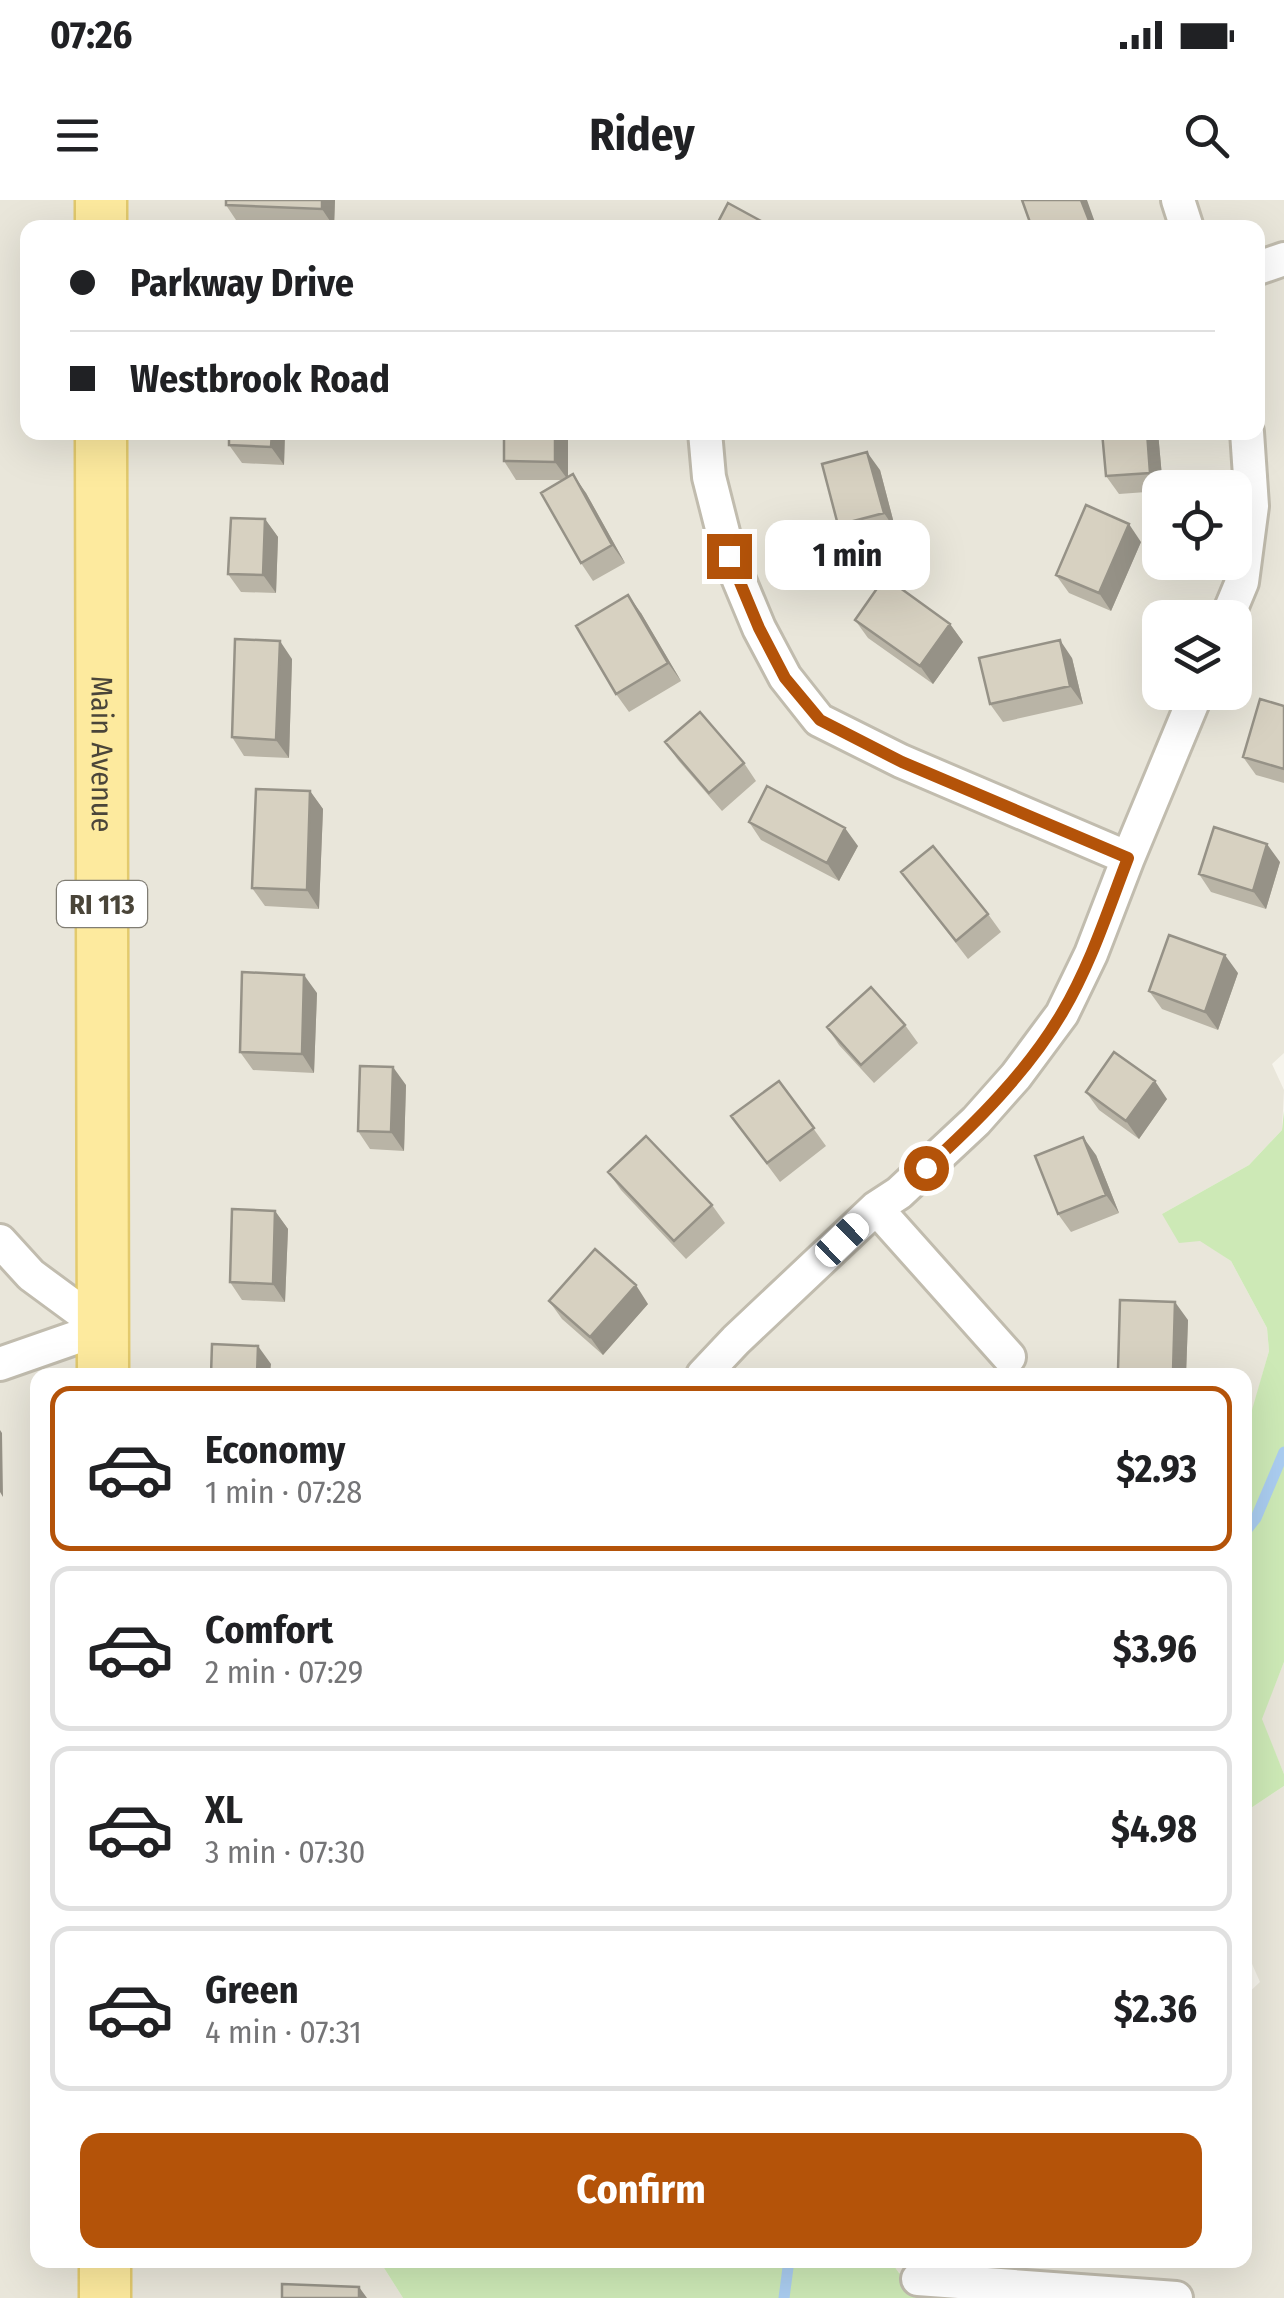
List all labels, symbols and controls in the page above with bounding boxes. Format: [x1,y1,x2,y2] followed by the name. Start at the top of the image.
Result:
[50,12,132,58] text: 07:26
[50,108,105,163] icon: menu
[589,108,695,162] text: Ridey
[1179,108,1234,163] icon: search
[130,260,354,306] text: Parkway Drive
[130,356,390,402] text: Westbrook Road
[1142,470,1252,710] map controls
[1142,470,1252,580] button: locate
[764,521,929,591] callout: 1 min
[707,534,752,579] route end
[813,536,882,574] text: 1 min
[1142,600,1252,710] button: layers
[84,676,120,832] street label: Main Avenue
[57,881,147,927] road number: RI 113
[904,1146,949,1191] route start
[810,1208,874,1272] car
[85,1424,175,1514] icon: car
[205,1427,345,1473] text: Economy
[1116,1446,1197,1492] text: $2.93
[205,1473,362,1511] text: 1 min · 07:28
[85,1604,175,1694] icon: car
[205,1607,333,1653] text: Comfort
[1113,1626,1197,1672] text: $3.96
[205,1653,363,1691] text: 2 min · 07:29
[85,1784,175,1874] icon: car
[205,1787,243,1833] text: XL
[1111,1806,1197,1852] text: $4.98
[205,1833,366,1871] text: 3 min · 07:30
[85,1964,175,2054] icon: car
[205,1967,299,2013] text: Green
[1114,1986,1197,2032] text: $2.36
[205,2013,362,2051] text: 4 min · 07:31
[80,2133,1202,2248] button: Confirm

